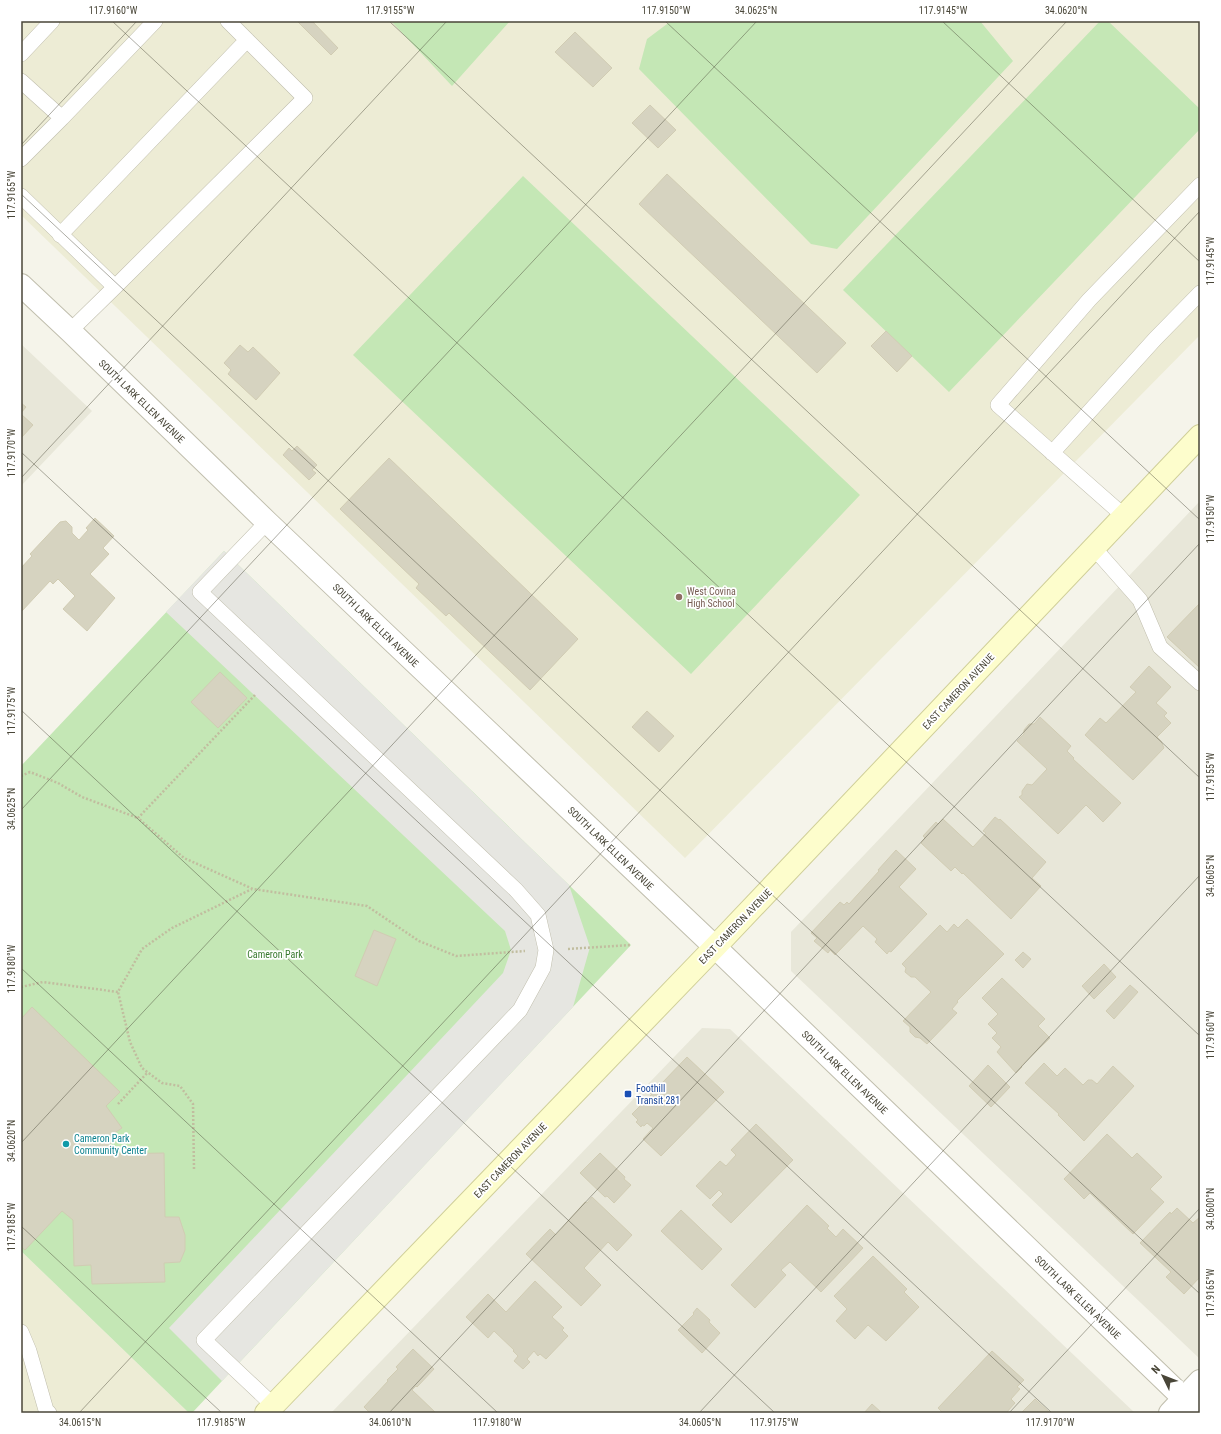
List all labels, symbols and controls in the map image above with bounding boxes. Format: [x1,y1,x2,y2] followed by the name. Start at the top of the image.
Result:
[89,5,138,16] text: 117.9160°W
[366,5,415,16] text: 117.9155°W
[642,5,691,16] text: 117.9150°W
[735,5,777,16] text: 34.0625°N
[919,5,968,16] text: 117.9145°W
[1045,5,1087,16] text: 34.0620°N
[6,170,17,219] text: 117.9165°W
[1205,236,1216,285] text: 117.9145°W
[97,358,187,445] street label: SOUTH LARK ELLEN AVENUE
[6,428,17,477] text: 117.9170°W
[1205,494,1216,543] text: 117.9150°W
[331,582,421,669] street label: SOUTH LARK ELLEN AVENUE
[687,586,736,609] place label: West Covina High School
[674,592,684,602] marker: West Covina High School
[920,651,996,732] street label: EAST CAMERON AVENUE
[6,686,17,735] text: 117.9175°W
[1205,752,1216,801] text: 117.9155°W
[6,788,17,830] text: 34.0625°N
[566,805,656,892] street label: SOUTH LARK ELLEN AVENUE
[1205,855,1216,897] text: 34.0605°N
[697,887,774,966] street label: EAST CAMERON AVENUE
[6,944,17,993] text: 117.9180°W
[247,949,303,960] park label: Cameron Park
[1205,1010,1216,1059] text: 117.9160°W
[800,1029,890,1116] street label: SOUTH LARK ELLEN AVENUE
[636,1083,680,1106] place label: Foothill Transit 281
[623,1089,633,1099] marker: Foothill Transit 281
[6,1120,17,1162] text: 34.0620°N
[472,1121,549,1200] street label: EAST CAMERON AVENUE
[74,1133,147,1156] place label: Cameron Park Community Center
[61,1139,71,1149] marker: Cameron Park Community Center
[1205,1188,1216,1230] text: 34.0600°N
[6,1202,17,1251] text: 117.9185°W
[1033,1254,1123,1341] street label: SOUTH LARK ELLEN AVENUE
[1205,1268,1216,1317] text: 117.9165°W
[1143,1356,1183,1396] north arrow
[1149,1362,1163,1376] text: N
[59,1417,101,1428] text: 34.0615°N
[197,1417,246,1428] text: 117.9185°W
[369,1417,411,1428] text: 34.0610°N
[473,1417,522,1428] text: 117.9180°W
[679,1417,721,1428] text: 34.0605°N
[750,1417,799,1428] text: 117.9175°W
[1026,1417,1075,1428] text: 117.9170°W

